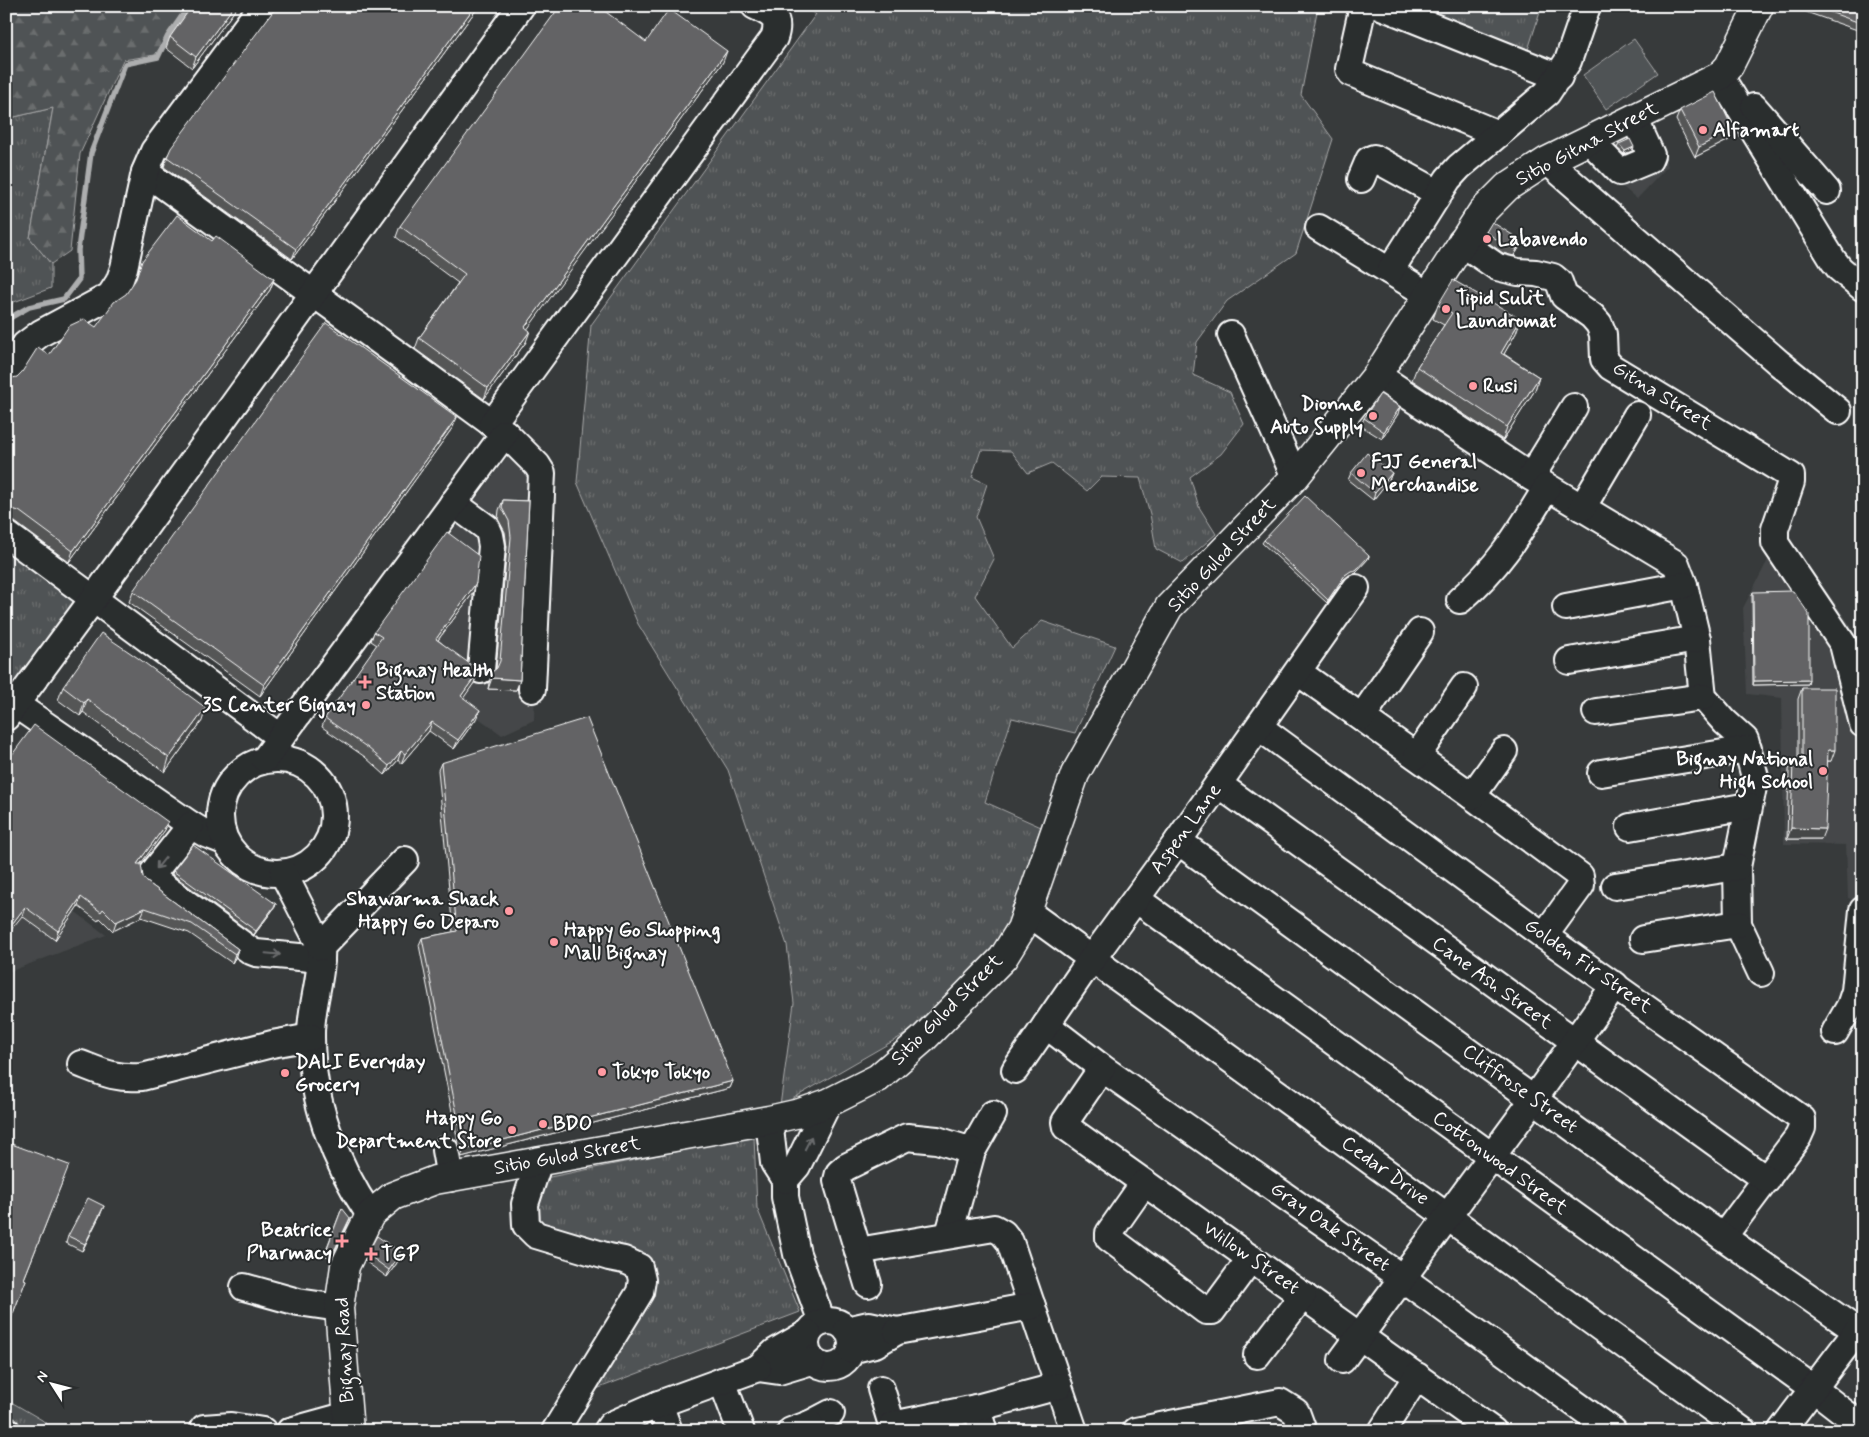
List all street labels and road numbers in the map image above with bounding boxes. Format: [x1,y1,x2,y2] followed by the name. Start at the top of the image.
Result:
[1511,95,1663,193] street label: Sitio Gitna Street
[1607,355,1717,437] street label: Gitna Street
[1162,491,1283,618] street label: Sitio Gulod Street
[1144,778,1228,880] street label: Aspen Lane
[1519,912,1657,1020] street label: Golden Fir Street
[1426,930,1558,1036] street label: Cane Ash Street
[885,948,1009,1072] street label: Sitio Gulod Street
[1457,1038,1583,1140] street label: Cliffrose Street
[1427,1105,1573,1221] street label: Cottonwood Street
[492,1130,643,1182] street label: Sitio Gulod Street
[1336,1130,1434,1212] street label: Cedar Drive
[1265,1176,1395,1278] street label: Gray Oak Street
[1197,1215,1305,1301] street label: Willow Street
[329,1296,363,1404] street label: Bignay Road

